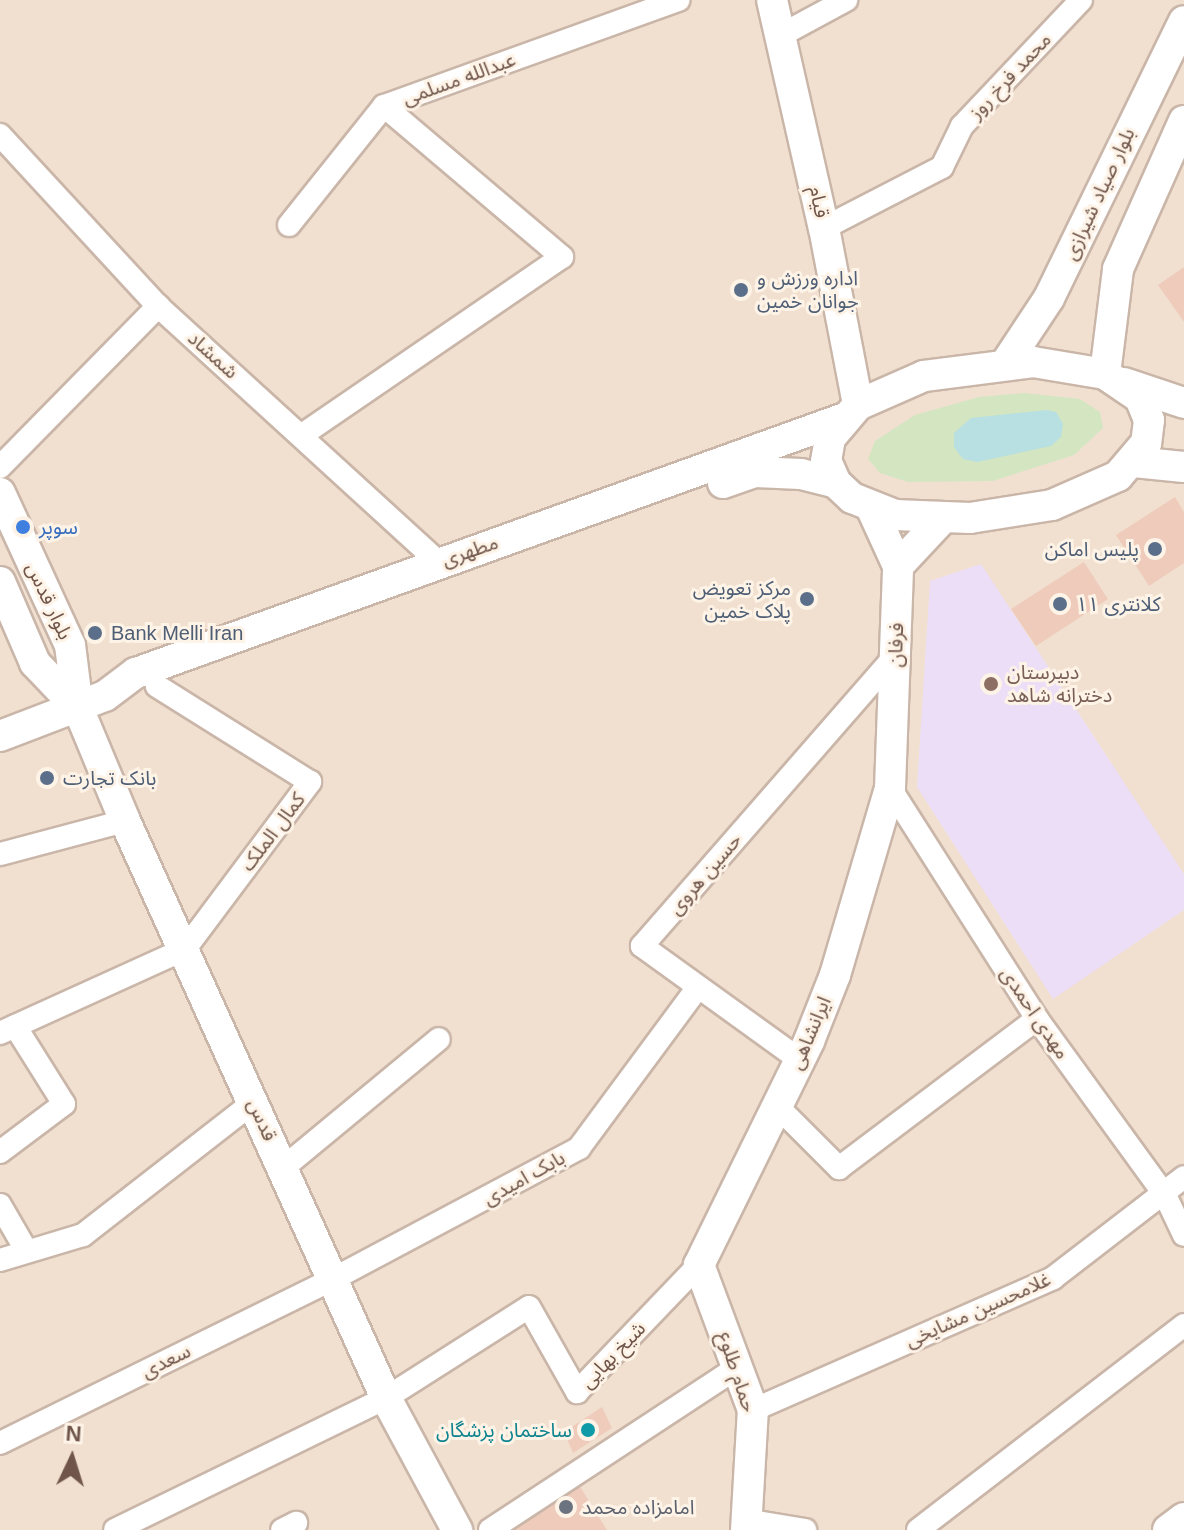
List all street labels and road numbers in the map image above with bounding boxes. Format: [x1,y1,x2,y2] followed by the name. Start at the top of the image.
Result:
[964,28,1056,124] street label: محمد فرخ روز
[399,47,519,111] street label: عبدالله مسلمی
[1058,124,1140,264] street label: بلوار صیاد شیرازی
[804,184,834,220] street label: قیام
[183,326,243,384] street label: شمشاد
[439,530,501,572] street label: مطهری
[21,559,77,643] street label: بلوار قدس
[883,622,909,668] street label: فرفان
[236,788,310,876] street label: کمال الملک
[663,828,747,920] street label: حسین هروی
[995,962,1075,1064] street label: مهدی احمدی
[784,993,836,1073] street label: ایرانشاهی
[242,1095,282,1145] street label: قدس
[479,1146,569,1210] street label: بابک امیدی
[902,1267,1054,1353] street label: غلامحسین مشایخی
[575,1317,651,1393] street label: شیخ بهایی
[713,1329,761,1415] street label: حمام طلوع
[137,1339,195,1383] street label: سعدی

